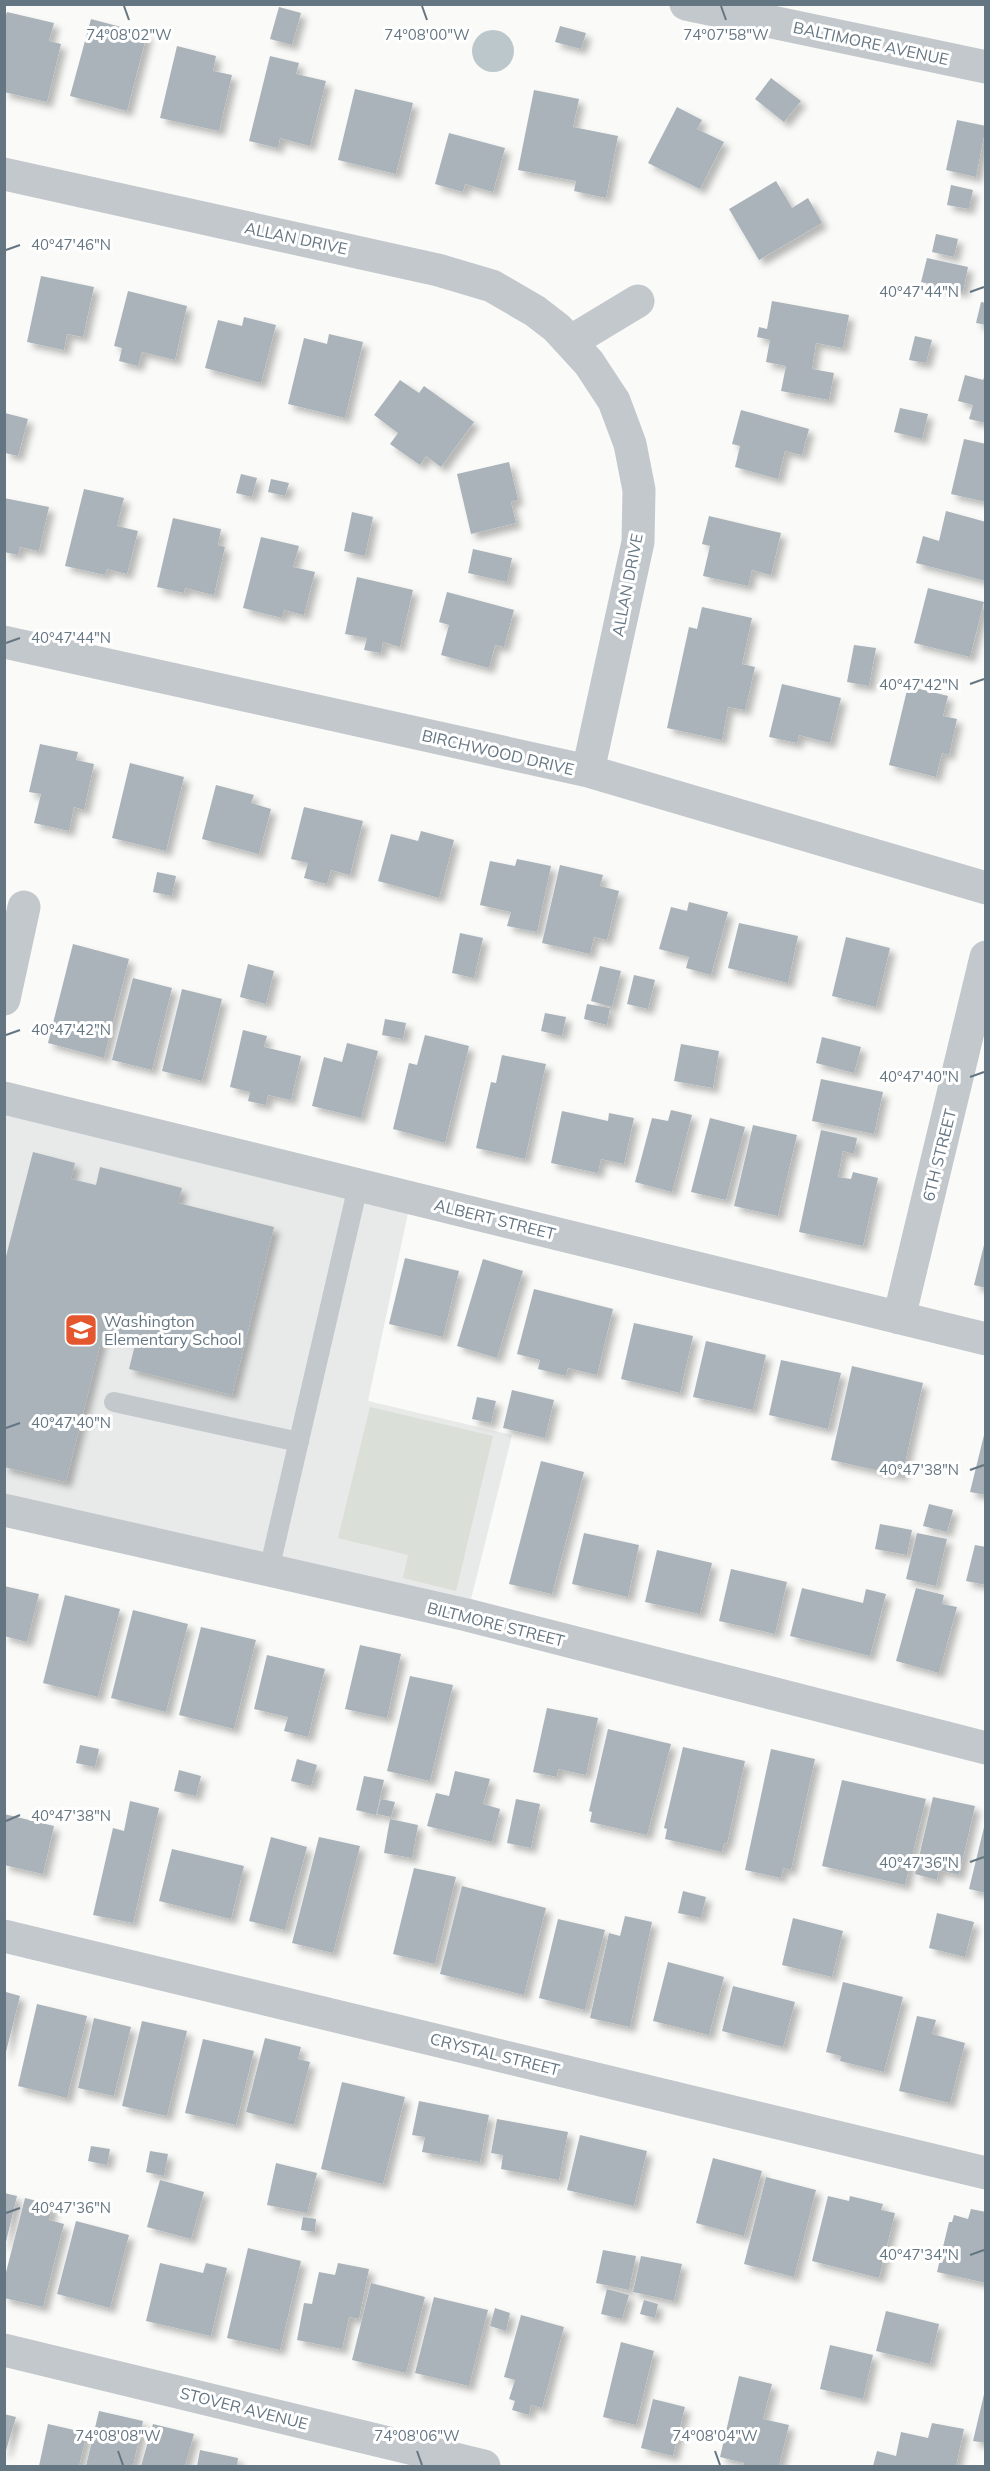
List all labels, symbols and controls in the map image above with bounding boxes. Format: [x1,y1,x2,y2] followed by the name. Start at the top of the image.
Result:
[792,17,950,69] street label: BALTIMORE AVENUE
[86,25,172,44] text: 74°08'02"W
[384,25,470,44] text: 74°08'00"W
[683,25,769,44] text: 74°07'58"W
[243,217,349,259] street label: ALLAN DRIVE
[31,235,111,254] text: 40°47'46"N
[879,282,959,301] text: 40°47'44"N
[607,532,647,638] street label: ALLAN DRIVE
[31,628,111,647] text: 40°47'44"N
[879,675,959,694] text: 40°47'42"N
[420,725,576,779] street label: BIRCHWOOD DRIVE
[31,1020,111,1039] text: 40°47'42"N
[879,1067,959,1086] text: 40°47'40"N
[918,1106,960,1203] street label: 6TH STREET
[432,1194,558,1244] street label: ALBERT STREET
[104,1311,242,1349] place label: Washington Elementary School
[63,1312,99,1348] school or university icon: Washington Elementary School
[31,1413,111,1432] text: 40°47'40"N
[879,1460,959,1479] text: 40°47'38"N
[425,1597,567,1651] street label: BILTMORE STREET
[31,1806,111,1825] text: 40°47'38"N
[879,1853,959,1872] text: 40°47'36"N
[428,2028,562,2080] street label: CRYSTAL STREET
[31,2198,111,2217] text: 40°47'36"N
[879,2245,959,2264] text: 40°47'34"N
[178,2382,310,2434] street label: STOVER AVENUE
[75,2426,161,2445] text: 74°08'08"W
[374,2426,460,2445] text: 74°08'06"W
[672,2426,758,2445] text: 74°08'04"W

